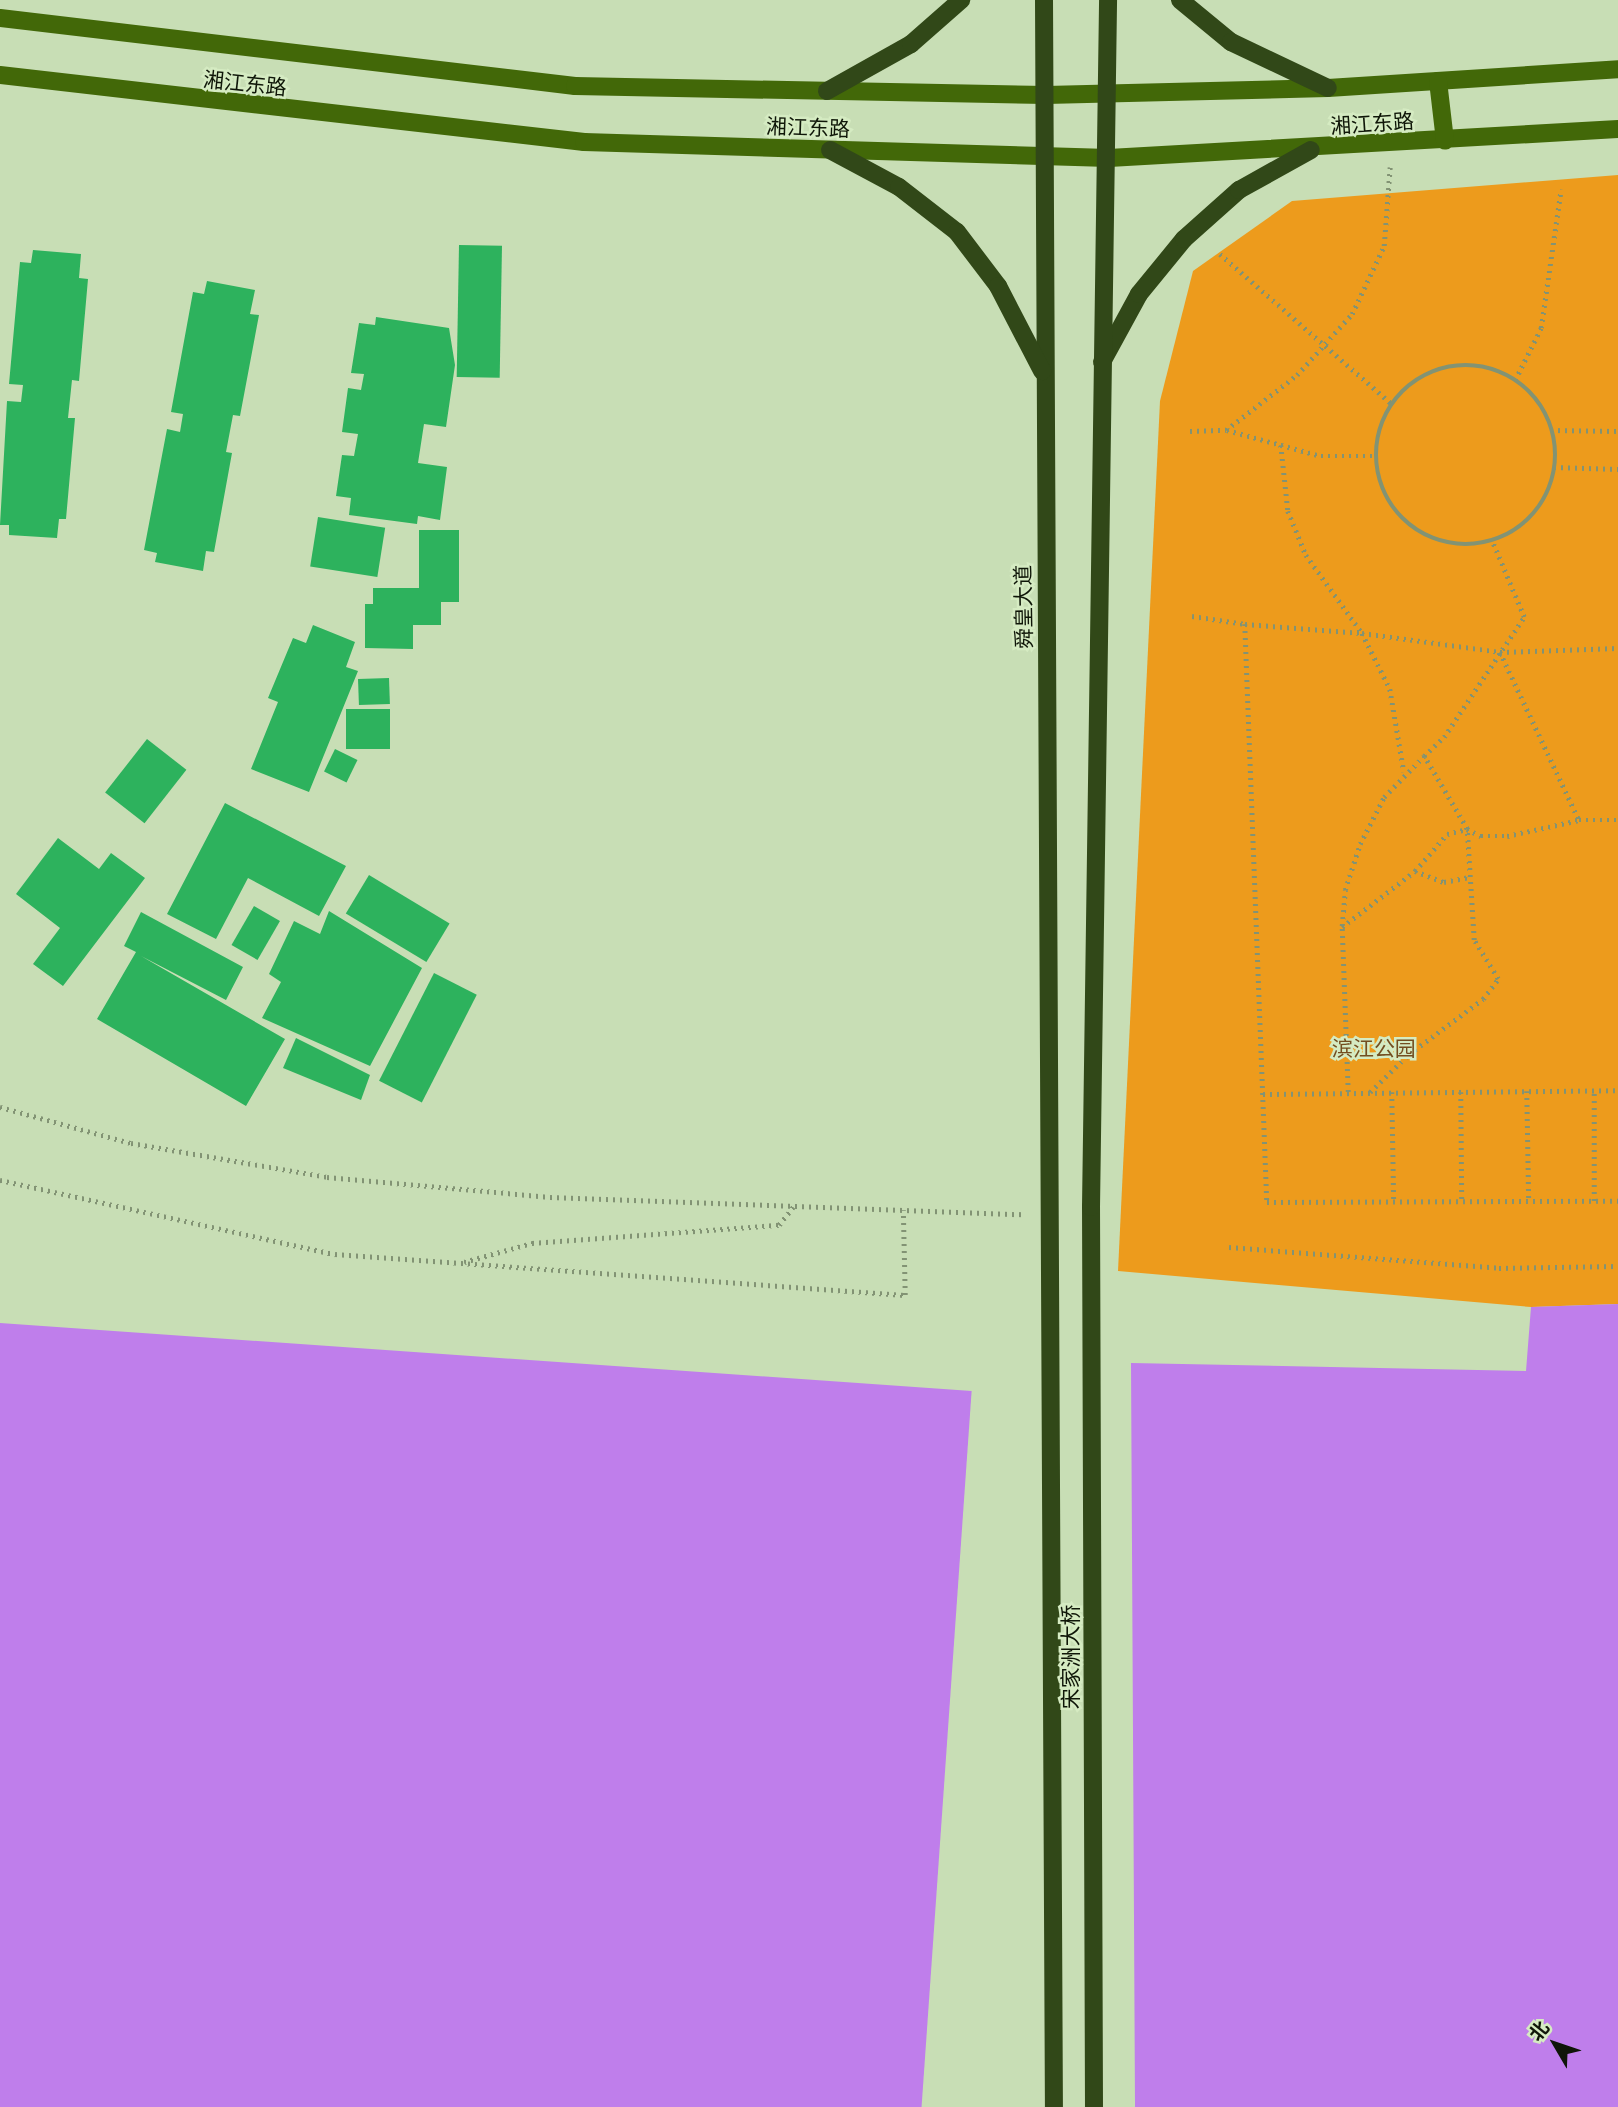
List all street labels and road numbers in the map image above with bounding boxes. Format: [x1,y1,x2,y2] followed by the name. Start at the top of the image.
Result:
[202,66,288,100] street label: 湘江东路
[1329,108,1415,138] street label: 湘江东路
[766,113,850,141] street label: 湘江东路
[1010,565,1036,649] street label: 舜皇大道
[1057,1605,1083,1709] street label: 宋家洲大桥

